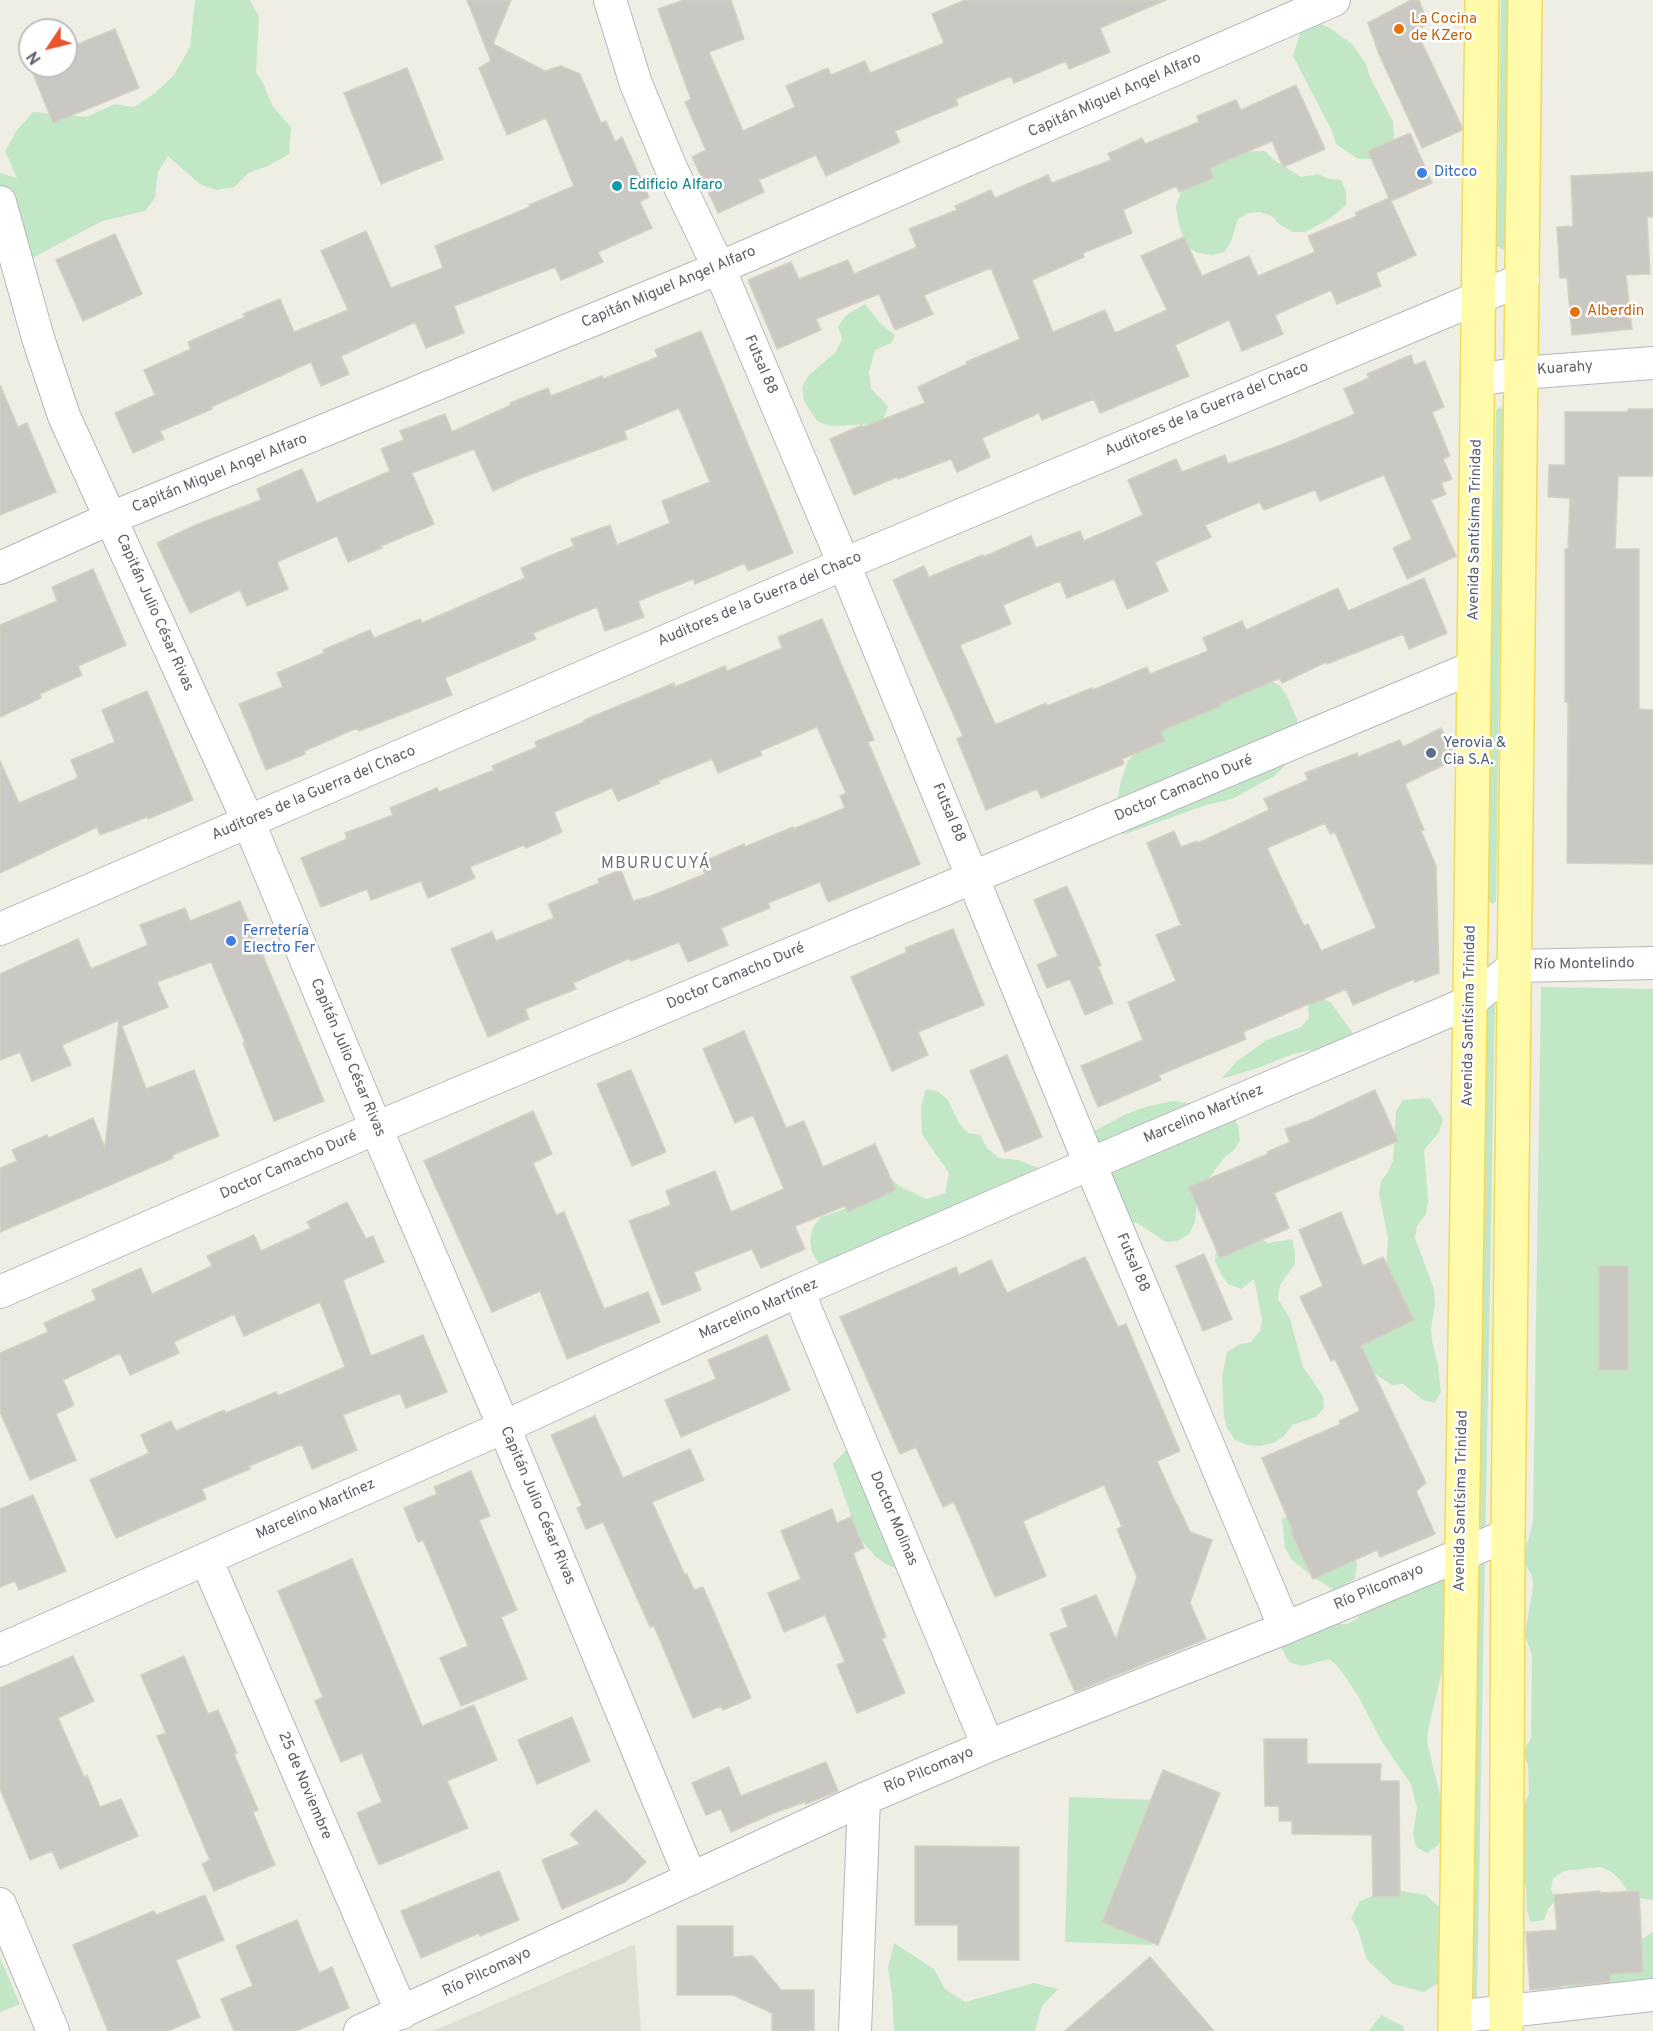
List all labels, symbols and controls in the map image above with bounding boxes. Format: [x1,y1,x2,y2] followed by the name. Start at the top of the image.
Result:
[1411,11,1477,46] place label: La Cocina de KZero
[18,18,78,78] north arrow
[1392,22,1406,36] marker: La Cocina de KZero
[23,47,46,68] text: N
[1026,50,1204,142] street label: Capitán Miguel Angel Alfaro
[1434,164,1477,182] place label: Ditcco
[1415,166,1429,180] marker: Ditcco
[629,177,723,195] place label: Edificio Alfaro
[610,179,624,193] marker: Edificio Alfaro
[579,243,759,333] street label: Capitán Miguel Angel Alfaro
[1587,303,1644,321] place label: Alberdin
[1568,305,1582,319] marker: Alberdin
[740,333,780,397] street label: Futsal 88
[1536,358,1594,380] street label: Kuarahy
[1102,359,1312,461] street label: Auditores de la Guerra del Chaco
[130,431,310,517] street label: Capitán Miguel Angel Alfaro
[1465,439,1487,621] street label: Avenida Santísima Trinidad
[111,532,197,694] street label: Capitán Julio César Rivas
[655,549,865,651] street label: Auditores de la Guerra del Chaco
[1443,735,1506,770] place label: Yerovia & Cia S.A.
[209,743,419,845] street label: Auditores de la Guerra del Chaco
[1424,746,1438,760] marker: Yerovia & Cia S.A.
[1112,752,1256,826] street label: Doctor Camacho Duré
[928,781,968,845] street label: Futsal 88
[601,855,711,875] district label: MBURUCUYÁ
[243,923,315,958] place label: Ferretería Electro Fer
[1459,925,1481,1107] street label: Avenida Santísima Trinidad
[224,934,238,948] marker: Ferretería Electro Fer
[664,940,808,1014] street label: Doctor Camacho Duré
[1533,955,1635,975] street label: Río Montelindo
[305,976,389,1140] street label: Capitán Julio César Rivas
[1141,1082,1267,1148] street label: Marcelino Martínez
[218,1128,360,1204] street label: Doctor Camacho Duré
[1112,1231,1152,1295] street label: Futsal 88
[697,1276,821,1344] street label: Marcelino Martínez
[1451,1410,1473,1592] street label: Avenida Santísima Trinidad
[495,1424,579,1588] street label: Capitán Julio César Rivas
[865,1469,921,1569] street label: Doctor Molinas
[254,1476,378,1544] street label: Marcelino Martínez
[1331,1561,1427,1615] street label: Río Pilcomayo
[273,1729,335,1843] street label: 25 de Noviembre
[881,1744,977,1798] street label: Río Pilcomayo
[440,1945,534,2001] street label: Río Pilcomayo

